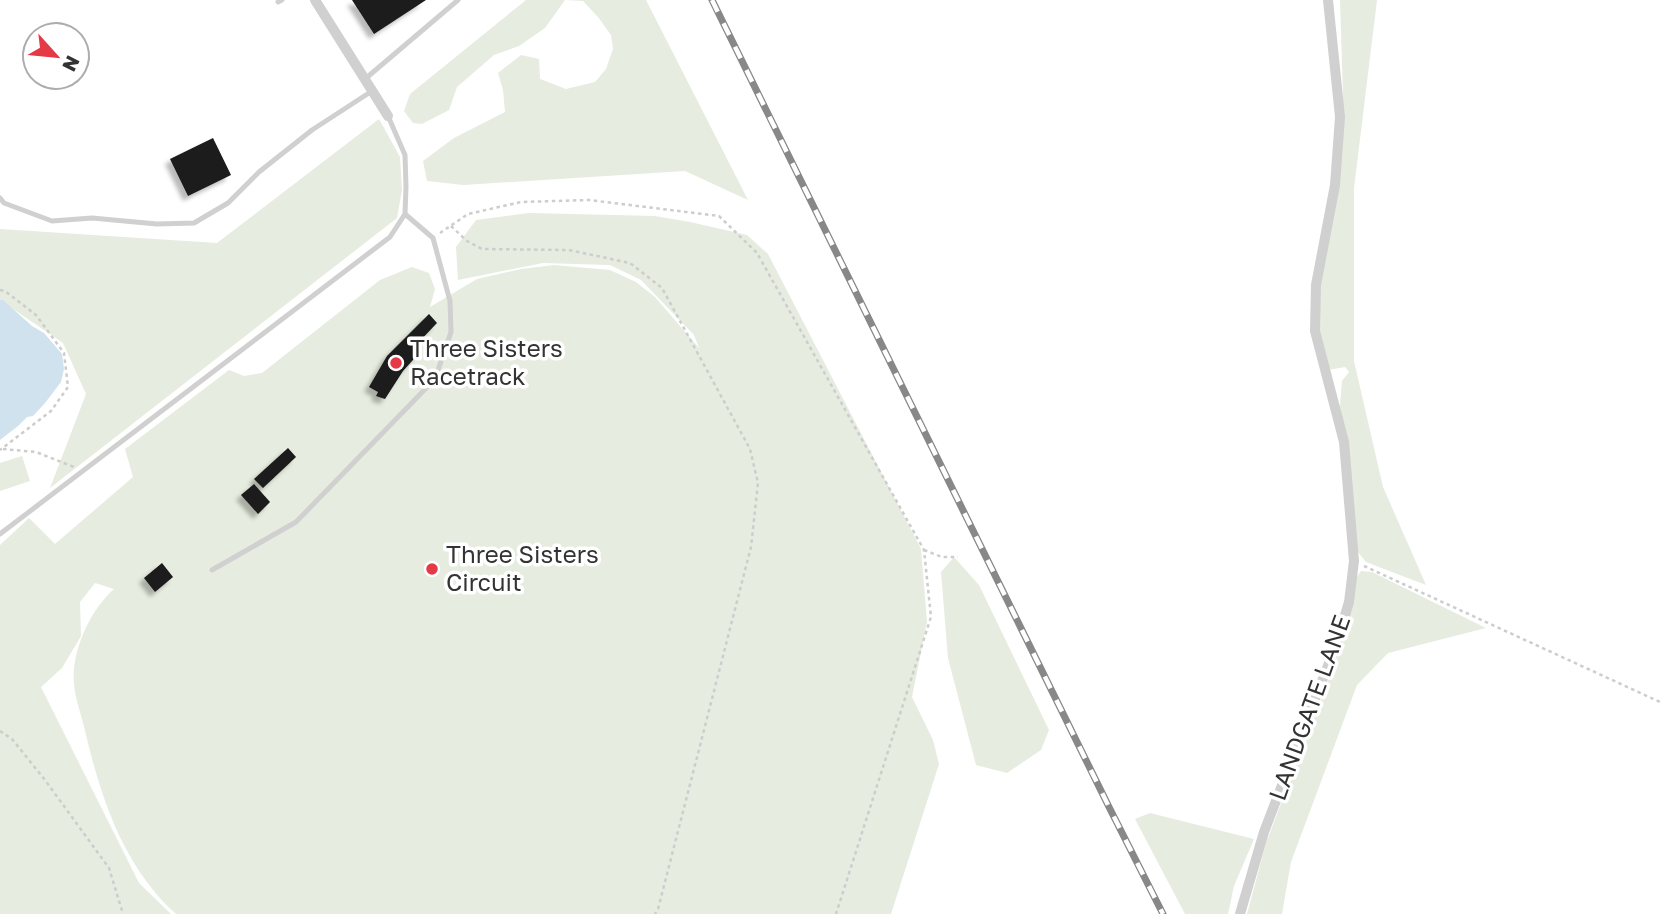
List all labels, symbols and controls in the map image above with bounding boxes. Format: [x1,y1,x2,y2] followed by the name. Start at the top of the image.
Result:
[21,21,91,91] north arrow
[58,52,85,76] text: N
[410,333,563,390] place label: Three Sisters Racetrack
[388,355,404,371] marker: Three Sisters Racetrack
[446,539,599,596] place label: Three Sisters Circuit
[424,561,440,577] marker: Three Sisters Circuit
[1262,611,1356,804] street label: LANDGATE LANE

